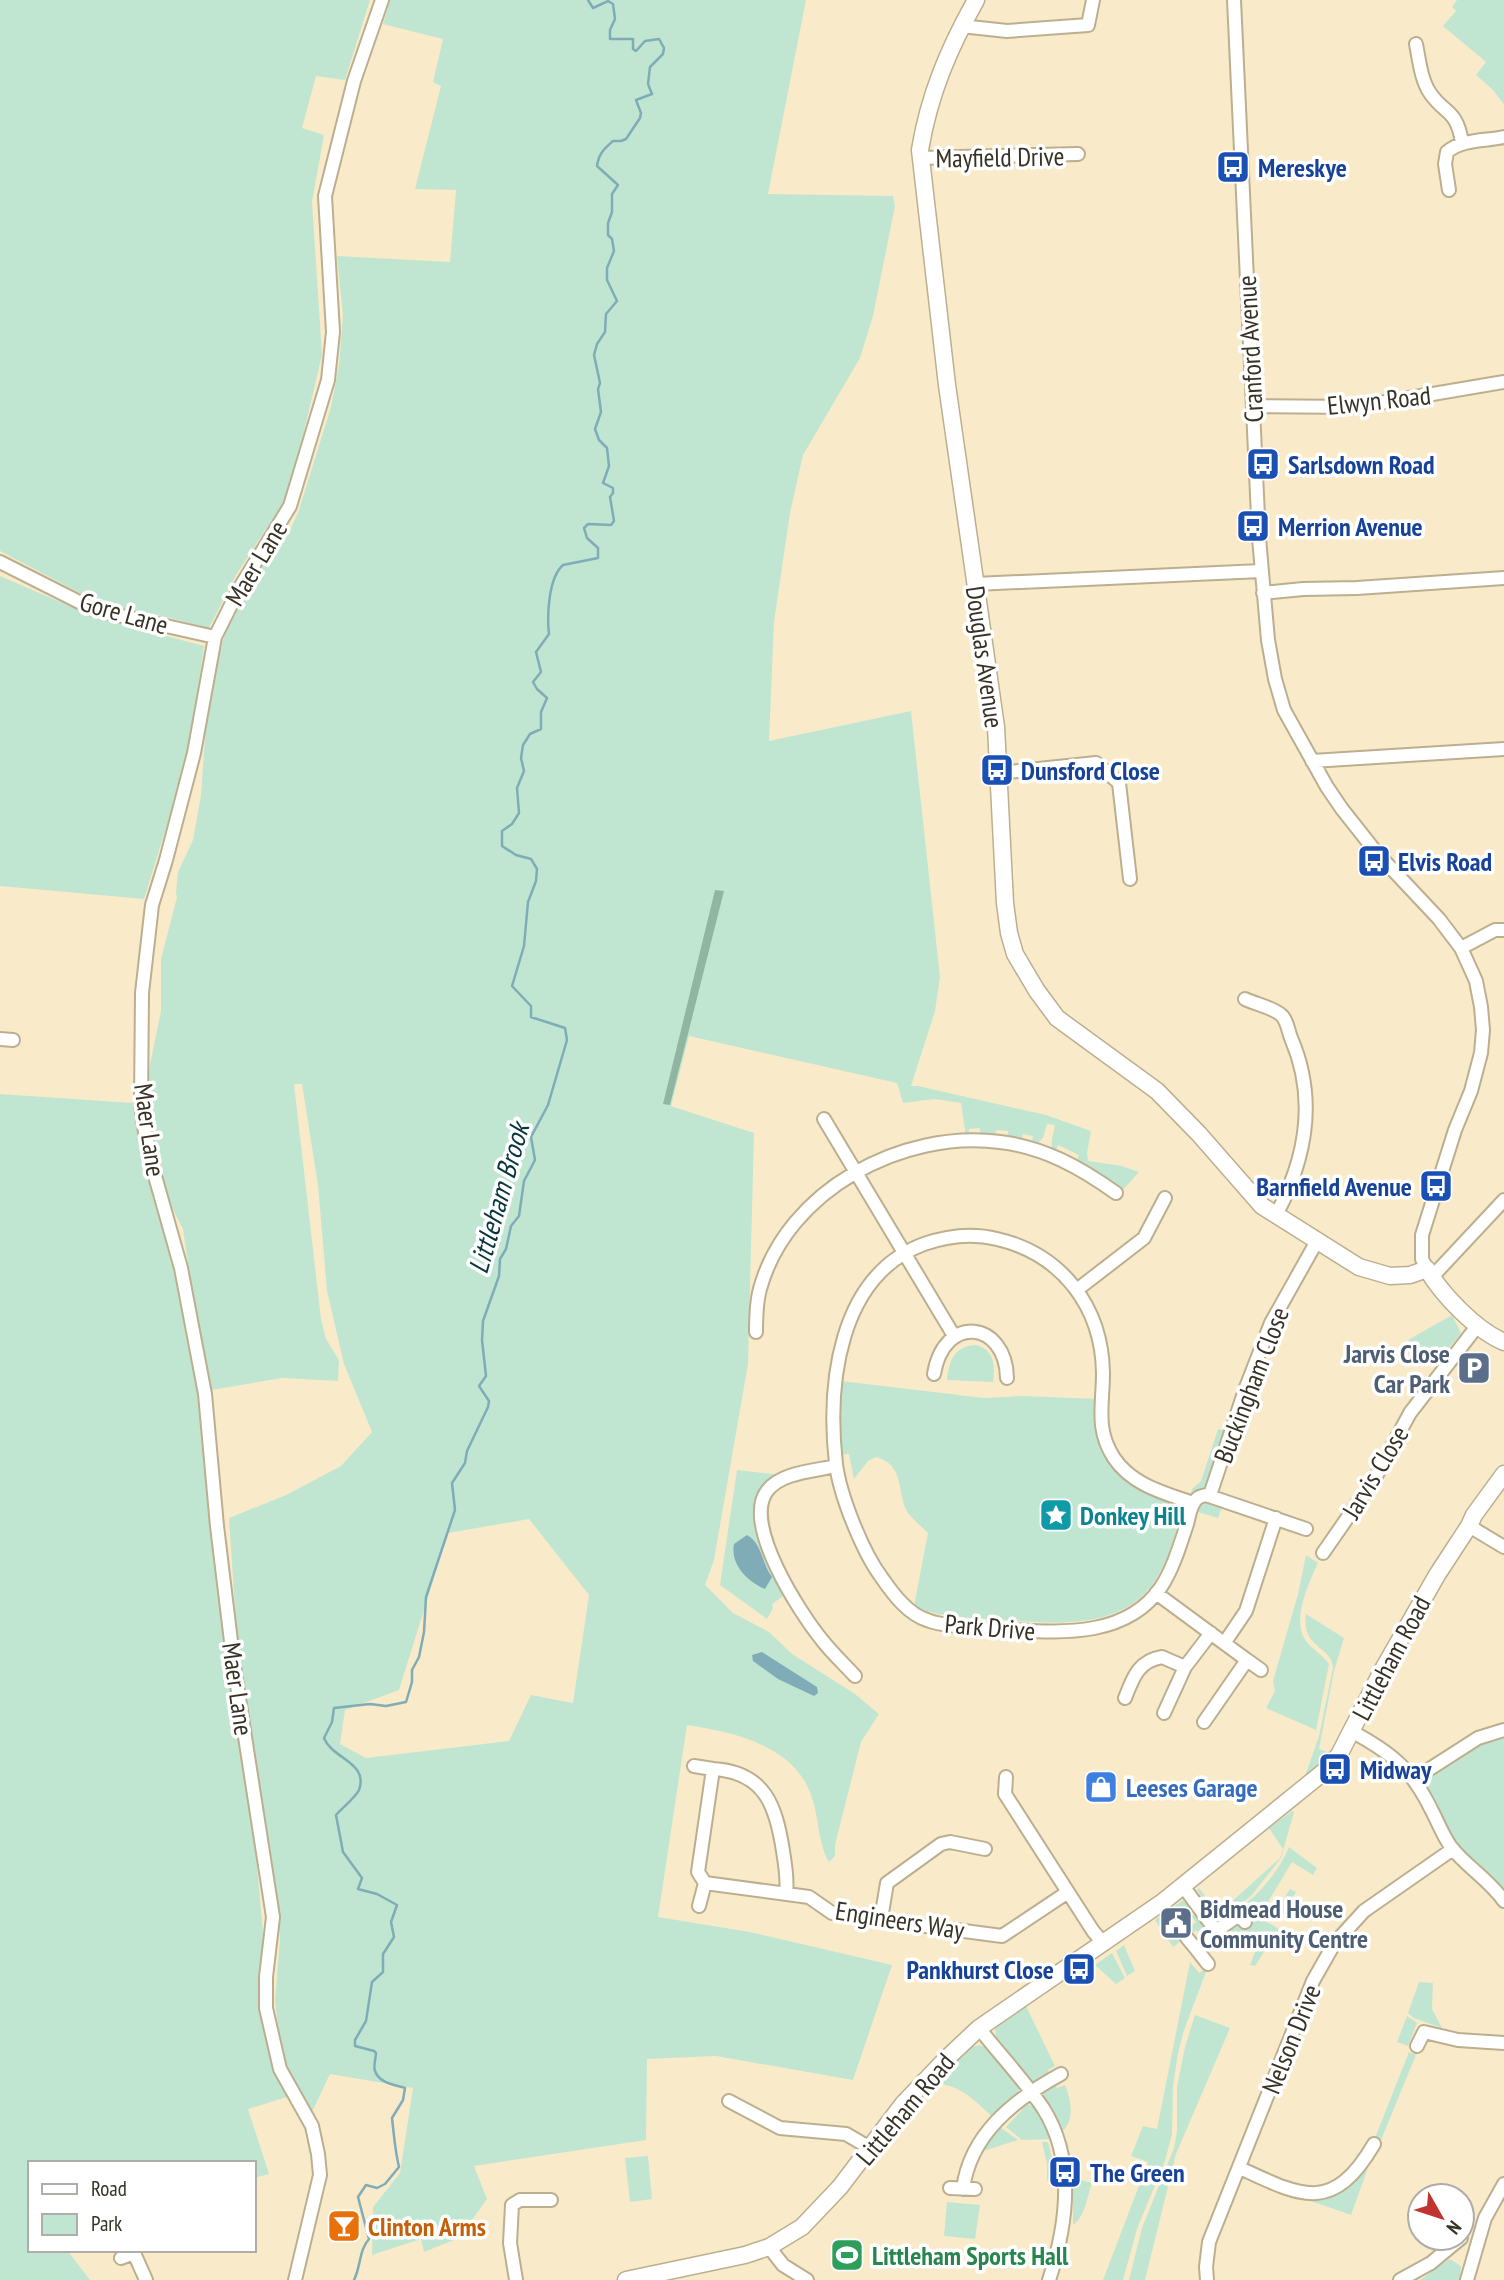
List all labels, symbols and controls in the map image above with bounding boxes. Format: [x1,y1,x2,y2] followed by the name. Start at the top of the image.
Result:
[935,139,1065,175] street label: Mayfield Drive
[1214,148,1252,186] bus stop icon: Mereskye
[1258,151,1347,184] place label: Mereskye
[1230,275,1270,423] street label: Cranford Avenue
[1326,378,1432,422] street label: Elwyn Road
[1244,445,1282,483] bus stop icon: Sarlsdown Road
[1288,448,1435,481] place label: Sarlsdown Road
[1234,507,1272,545] bus stop icon: Merrion Avenue
[1278,510,1423,543] place label: Merrion Avenue
[218,515,294,611] street label: Maer Lane
[959,584,1011,730] street label: Douglas Avenue
[76,585,172,641] street label: Gore Lane
[978,751,1016,789] bus stop icon: Dunsford Close
[1021,754,1160,787] place label: Dunsford Close
[1355,842,1393,880] bus stop icon: Elvis Road
[1398,845,1492,878] place label: Elvis Road
[127,1081,173,1179] street label: Maer Lane
[459,1115,538,1277] water label: Littleham Brook
[1417,1167,1455,1205] bus stop icon: Barnfield Avenue
[1256,1170,1412,1203] place label: Barnfield Avenue
[1206,1302,1296,1468] street label: Buckingham Close
[1343,1337,1450,1400] place label: Jarvis Close Car Park
[1455,1349,1493,1387] parking icon: Jarvis Close Car Park
[1334,1420,1416,1525] street label: Jarvis Close
[1037,1496,1075,1534] place icon: Donkey Hill
[1080,1499,1186,1532] place label: Donkey Hill
[1344,1590,1438,1726] street label: Littleham Road
[943,1607,1037,1647] street label: Park Drive
[215,1640,261,1738] street label: Maer Lane
[1316,1750,1354,1788] bus stop icon: Midway
[1360,1753,1432,1786] place label: Midway
[1082,1768,1120,1806] shop icon: Leeses Garage
[1126,1771,1258,1804] place label: Leeses Garage
[1200,1892,1368,1955] place label: Bidmead House Community Centre
[833,1894,967,1946] street label: Engineers Way
[1157,1904,1195,1942] public building icon: Bidmead House Community Centre
[1060,1950,1098,1988] bus stop icon: Pankhurst Close
[907,1953,1054,1986] place label: Pankhurst Close
[1254,1980,1328,2098] street label: Nelson Drive
[849,2046,961,2172] street label: Littleham Road
[1046,2153,1084,2191] bus stop icon: The Green
[1090,2156,1185,2189] place label: The Green
[28,2161,256,2252] legend
[91,2175,127,2202] text: Road
[1406,2182,1476,2252] north arrow
[325,2207,363,2245] bar icon: Clinton Arms
[91,2210,122,2237] text: Park
[368,2210,486,2243] place label: Clinton Arms
[1442,2216,1467,2239] text: N
[828,2236,866,2274] sports icon: Littleham Sports Hall
[872,2239,1069,2272] place label: Littleham Sports Hall

